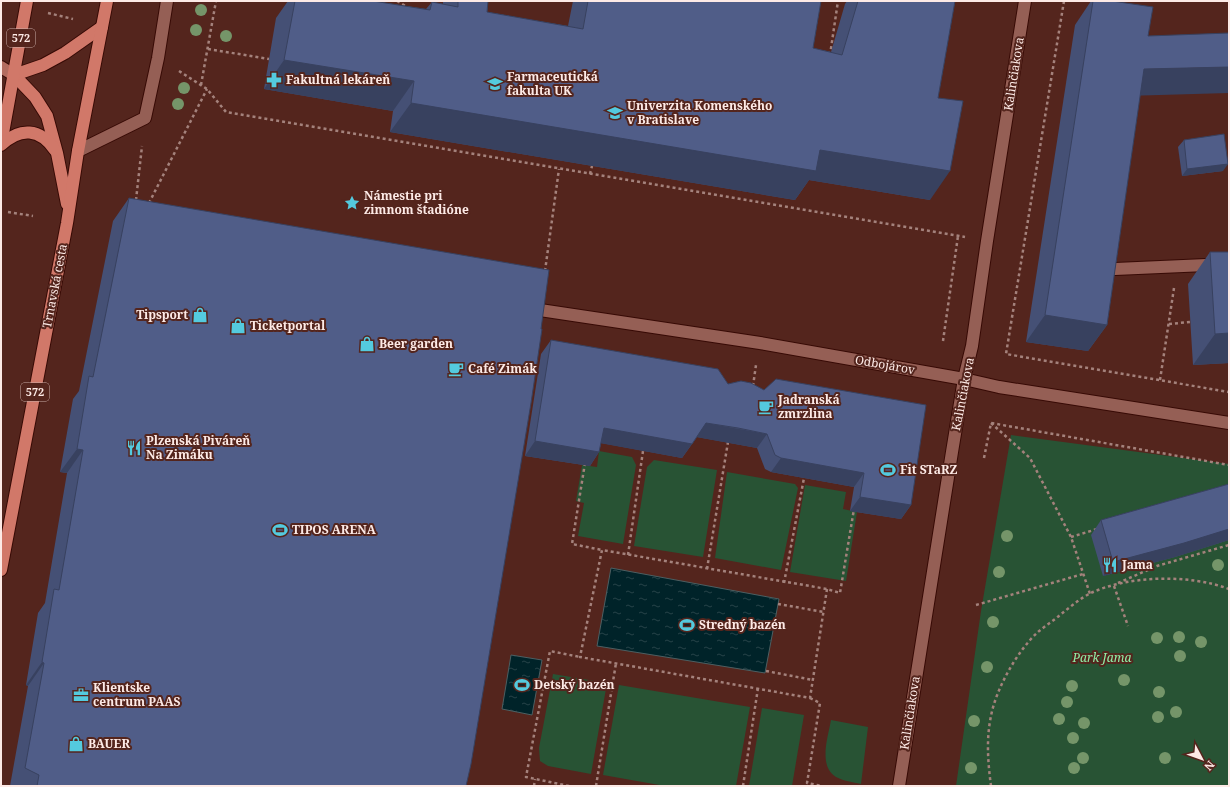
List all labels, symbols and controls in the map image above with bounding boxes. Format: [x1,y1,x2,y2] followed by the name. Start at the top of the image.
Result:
[7,29,35,47] road number: 572
[999,36,1028,112] street label: Kalinčiakova
[507,68,598,99] place label: Farmaceutická fakulta UK
[265,71,283,89] pharmacy icon: Fakultná lekáreň
[286,71,390,88] place label: Fakultná lekáreň
[486,75,504,93] school or university icon: Farmaceutická fakulta UK
[627,97,772,128] place label: Univerzita Komenského v Bratislave
[606,104,624,122] school or university icon: Univerzita Komenského v Bratislave
[364,187,469,218] place label: Námestie pri zimnom štadióne
[343,194,361,212] place icon: Námestie pri zimnom štadióne
[38,242,71,329] street label: Trnavská cesta
[136,306,188,323] place label: Tipsport
[191,306,209,324] shop icon: Tipsport
[229,317,247,335] shop icon: Ticketportal
[250,317,326,334] place label: Ticketportal
[358,335,376,353] shop icon: Beer garden
[379,335,453,352] place label: Beer garden
[854,351,916,378] street label: Odbojárov
[947,356,978,432] street label: Kalinčiakova
[447,360,465,378] cafe icon: Café Zimák
[468,360,537,377] place label: Café Zimák
[21,383,49,401] road number: 572
[777,391,840,422] place label: Jadranská zmrzlina
[757,398,775,416] cafe icon: Jadranská zmrzlina
[146,432,250,463] place label: Plzenská Piváreň Na Zimáku
[125,439,143,457] restaurant icon: Plzenská Piváreň Na Zimáku
[879,461,897,479] sports icon: Fit STaRZ
[900,461,958,478] place label: Fit STaRZ
[271,521,289,539] sports icon: TIPOS ARENA
[292,521,377,538] place label: TIPOS ARENA
[1101,556,1119,574] restaurant icon: Jama
[1121,556,1153,573] place label: Jama
[678,616,696,634] sports icon: Stredný bazén
[699,616,786,633] place label: Stredný bazén
[1072,649,1131,666] park label: Park Jama
[895,675,924,751] street label: Kalinčiakova
[513,676,531,694] sports icon: Detský bazén
[534,676,615,693] place label: Detský bazén
[93,679,180,710] place label: Klientske centrum PAAS
[72,686,90,704] office icon: Klientske centrum PAAS
[67,735,85,753] shop icon: BAUER
[88,735,130,752] place label: BAUER
[1182,739,1222,779] north arrow
[1201,758,1218,774] text: N

